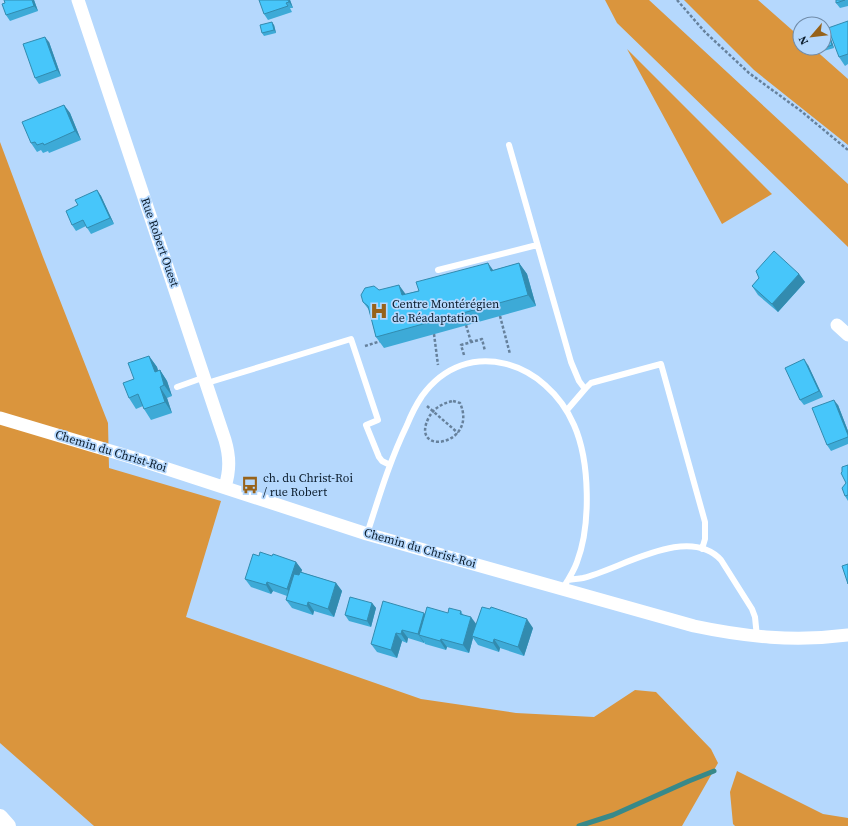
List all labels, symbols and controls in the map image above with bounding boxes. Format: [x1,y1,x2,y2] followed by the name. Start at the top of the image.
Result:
[792,16,832,56] north arrow
[795,33,812,48] text: N
[137,195,183,289] street label: Rue Robert Ouest
[392,296,499,326] place label: Centre Montérégien de Réadaptation
[369,301,389,321] hospital icon: Centre Montérégien de Réadaptation
[53,426,169,476] street label: Chemin du Christ-Roi
[263,470,353,500] place label: ch. du Christ-Roi / rue Robert
[240,475,260,495] bus stop icon: ch. du Christ-Roi / rue Robert
[362,524,478,572] street label: Chemin du Christ-Roi

